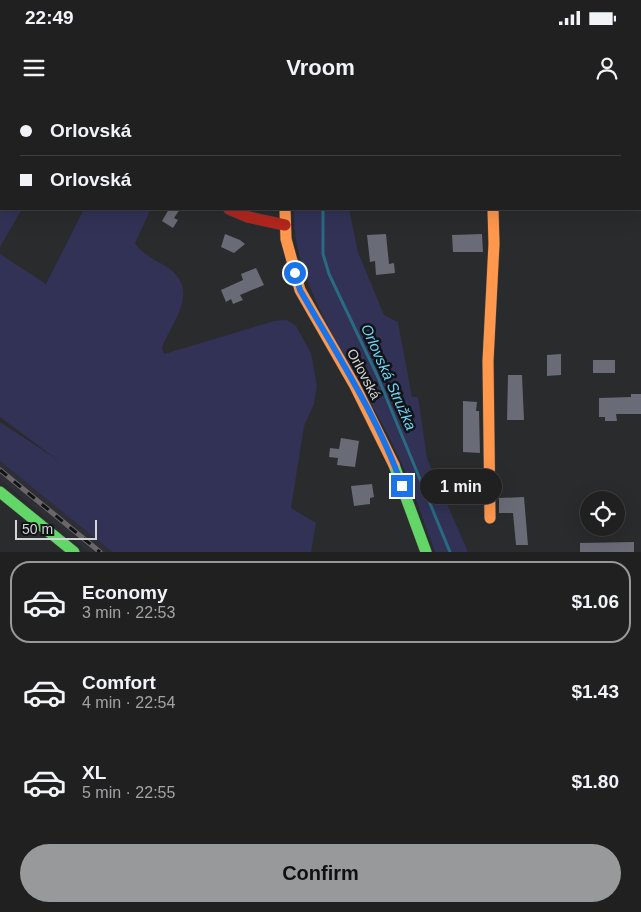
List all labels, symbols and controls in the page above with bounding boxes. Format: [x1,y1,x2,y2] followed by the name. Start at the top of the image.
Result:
[25,7,74,28] text: 22:49
[20,54,48,82] icon: menu
[593,54,621,82] icon: person
[286,55,355,80] text: Vroom
[50,120,131,141] text: Orlovská
[50,169,131,190] text: Orlovská
[284,262,306,284] route start
[358,321,420,433] water label: Orlovská Stružka
[344,346,384,402] street label: Orlovská
[420,468,502,504] callout: 1 min
[391,475,413,497] route end
[440,478,482,495] text: 1 min
[580,491,625,536] map controls
[580,491,625,536] button: locate
[15,517,98,540] scale bar
[22,521,53,537] text: 50 m
[22,580,67,625] icon: car
[82,582,168,603] text: Economy
[571,591,619,612] text: $1.06
[82,604,175,621] text: 3 min · 22:53
[22,670,67,715] icon: car
[82,672,156,693] text: Comfort
[571,681,619,702] text: $1.43
[82,694,175,711] text: 4 min · 22:54
[22,760,67,805] icon: car
[82,762,106,783] text: XL
[571,771,619,792] text: $1.80
[82,784,175,801] text: 5 min · 22:55
[20,844,621,902] button: Confirm

